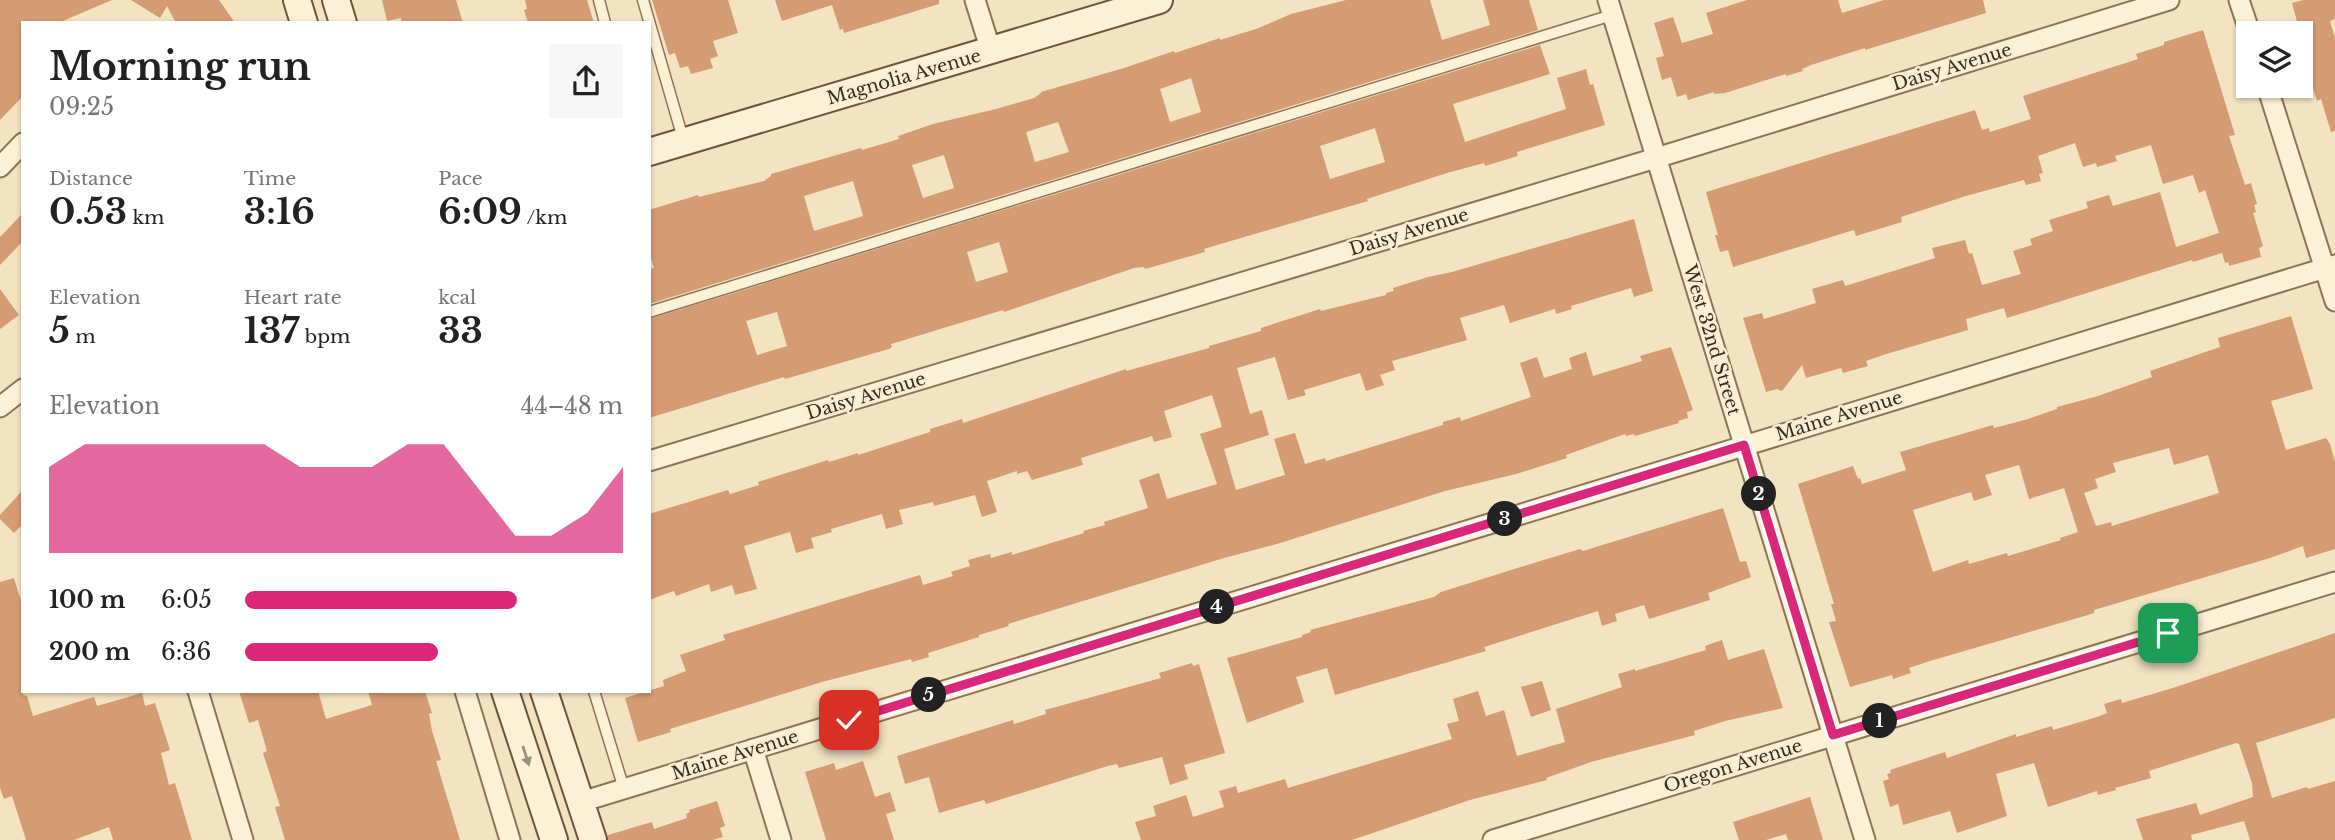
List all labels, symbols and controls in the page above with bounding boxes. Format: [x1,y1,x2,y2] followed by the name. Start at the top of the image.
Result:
[2236,21,2313,98] map controls
[2236,21,2313,98] button: layers
[1890,38,2014,96] street label: Daisy Avenue
[49,43,311,90] text: Morning run
[549,44,623,118] button: share
[824,44,984,110] street label: Magnolia Avenue
[49,93,114,121] text: 09:25
[49,167,133,190] text: Distance
[244,167,296,190] text: Time
[438,167,483,190] text: Pace
[49,190,127,233] text: 0.53
[244,190,315,233] text: 3:16
[438,190,522,233] text: 6:09
[1347,203,1471,261] street label: Daisy Avenue
[127,206,165,229] text: km
[522,206,567,229] text: /km
[1678,261,1745,418] street label: West 32nd Street
[49,286,141,309] text: Elevation
[244,286,342,309] text: Heart rate
[438,286,476,309] text: kcal
[49,309,70,352] text: 5
[244,309,299,352] text: 137
[438,309,483,352] text: 33
[70,325,96,348] text: m
[299,325,350,348] text: bpm
[804,367,928,425] street label: Daisy Avenue
[1773,386,1905,446] street label: Maine Avenue
[49,392,160,420] text: Elevation
[521,392,623,420] text: 44–48 m
[1742,476,1776,512] pin: 2
[1752,482,1765,505] text: 2
[1488,502,1522,536] pin: 3
[1498,507,1511,530] text: 3
[49,586,125,614] text: 100 m
[161,586,212,614] text: 6:05
[1200,590,1234,624] pin: 4
[1210,595,1223,618] text: 4
[2138,603,2198,663] pin
[2149,614,2187,652] icon: arrive
[49,638,130,666] text: 200 m
[161,638,211,666] text: 6:36
[912,678,946,712] pin: 5
[923,683,934,706] text: 5
[819,690,879,750] pin
[830,701,868,739] icon: check
[1862,704,1898,738] pin: 1
[1875,709,1884,732] text: 1
[669,725,801,785] street label: Maine Avenue
[1661,734,1805,798] street label: Oregon Avenue
[521,746,532,767] one-way arrow

